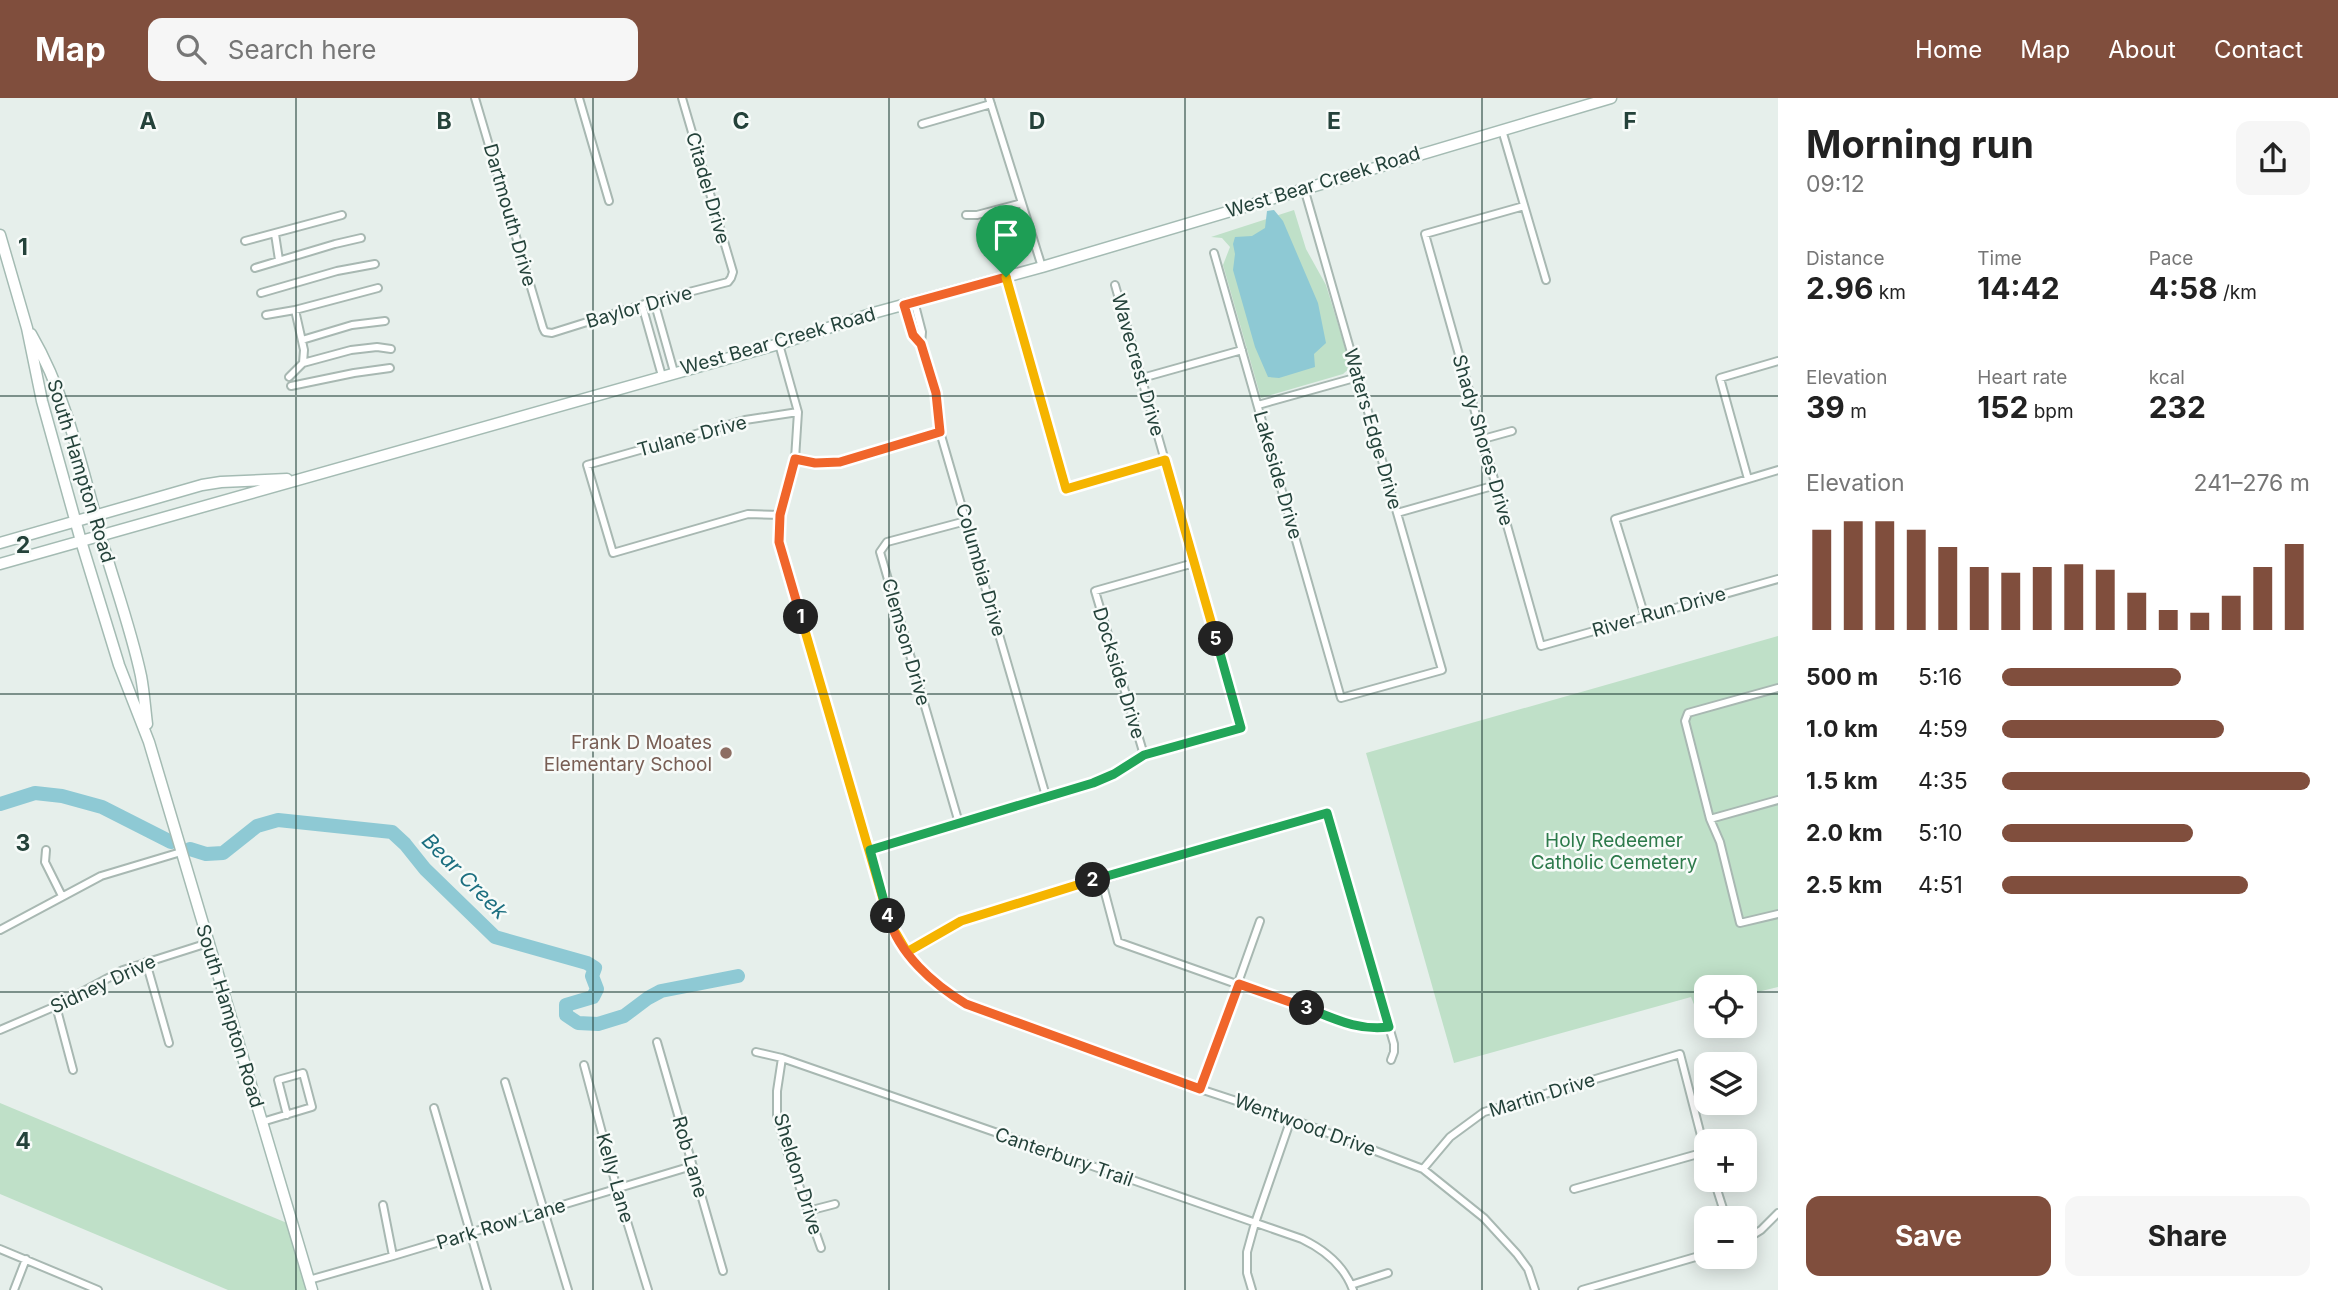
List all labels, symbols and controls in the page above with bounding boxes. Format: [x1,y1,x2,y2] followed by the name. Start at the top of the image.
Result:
[148,18,638,81] search box
[35,29,106,69] text: Map
[172,30,210,68] icon: search
[228,34,376,65] text: Search here
[1915,35,1982,64] text: Home
[2020,35,2070,64] text: Map
[2108,35,2176,64] text: About
[2214,35,2303,64] text: Contact
[139,107,157,135] text: A
[436,107,452,135] text: B
[732,107,750,135] text: C
[1029,107,1045,135] text: D
[1327,107,1341,135] text: E
[1623,107,1637,135] text: F
[1806,121,2034,167] text: Morning run
[2236,121,2310,195] button: share
[681,129,735,247] street label: Citadel Drive
[479,141,541,289] street label: Dartmouth Drive
[1223,142,1423,222] street label: West Bear Creek Road
[1806,170,1865,198] text: 09:12
[976,205,1036,277] pin
[987,216,1025,254] icon: arrive
[18,233,28,261] text: 1
[1806,247,1884,270] text: Distance
[1977,247,2022,270] text: Time
[2149,247,2193,270] text: Pace
[1806,270,1874,306] text: 2.96
[1977,270,2060,306] text: 14:42
[2149,270,2218,306] text: 4:58
[583,281,695,333] street label: Baylor Drive
[1874,281,1906,304] text: km
[2218,281,2257,304] text: /km
[1107,291,1169,439] street label: Wavecrest Drive
[678,302,878,380] street label: West Bear Creek Road
[1339,346,1407,512] street label: Waters Edge Drive
[1448,352,1518,528] street label: Shady Shores Drive
[1806,366,1887,389] text: Elevation
[1977,366,2067,389] text: Heart rate
[2149,366,2185,389] text: kcal
[42,377,120,565] street label: South Hampton Road
[1806,389,1845,425] text: 39
[1977,389,2028,425] text: 152
[2149,389,2206,425] text: 232
[1845,400,1867,423] text: m
[2028,400,2074,423] text: bpm
[1249,408,1307,542] street label: Lakeside Drive
[635,410,749,462] street label: Tulane Drive
[1806,469,1905,497] text: Elevation
[2194,469,2310,497] text: 241–276 m
[951,501,1011,639] street label: Columbia Drive
[16,531,30,559] text: 2
[877,576,935,708] street label: Clemson Drive
[1590,582,1728,642] street label: River Run Drive
[784,600,818,634] pin: 1
[1088,604,1150,742] street label: Dockside Drive
[796,605,805,628] text: 1
[1198,622,1234,656] pin: 5
[1209,627,1222,650] text: 5
[1806,663,1878,691] text: 500 m
[1918,663,1962,691] text: 5:16
[1806,715,1878,743] text: 1.0 km
[1918,715,1968,743] text: 4:59
[544,731,712,776] place label: Frank D Moates Elementary School
[718,745,734,761] marker: Frank D Moates Elementary School
[1806,767,1878,795] text: 1.5 km
[1918,767,1968,795] text: 4:35
[1806,819,1883,847] text: 2.0 km
[1918,819,1962,847] text: 5:10
[417,828,513,924] water label: Bear Creek
[16,829,30,857] text: 3
[1531,829,1698,874] park label: Holy Redeemer Catholic Cemetery
[1076,862,1110,898] pin: 2
[1087,868,1098,891] text: 2
[1806,871,1883,899] text: 2.5 km
[1918,871,1963,899] text: 4:51
[870,898,906,934] pin: 4
[881,904,894,927] text: 4
[191,922,269,1110] street label: South Hampton Road
[47,950,159,1018] street label: Sidney Drive
[1694,975,1757,1269] map controls
[1694,975,1757,1038] button: locate
[1290,990,1324,1026] pin: 3
[1300,996,1313,1019] text: 3
[1694,1052,1757,1115] button: layers
[1486,1068,1598,1122] street label: Martin Drive
[1231,1089,1379,1161] street label: Wentwood Drive
[769,1110,827,1238] street label: Sheldon Drive
[667,1113,713,1201] street label: Rob Lane
[992,1123,1136,1191] street label: Canterbury Trail
[15,1127,31,1155] text: 4
[1694,1129,1757,1192] button: +
[591,1131,639,1225] street label: Kelly Lane
[434,1193,568,1255] street label: Park Row Lane
[1806,1196,2051,1276] button: Save
[2065,1196,2310,1276] button: Share
[1694,1206,1757,1269] button: −

